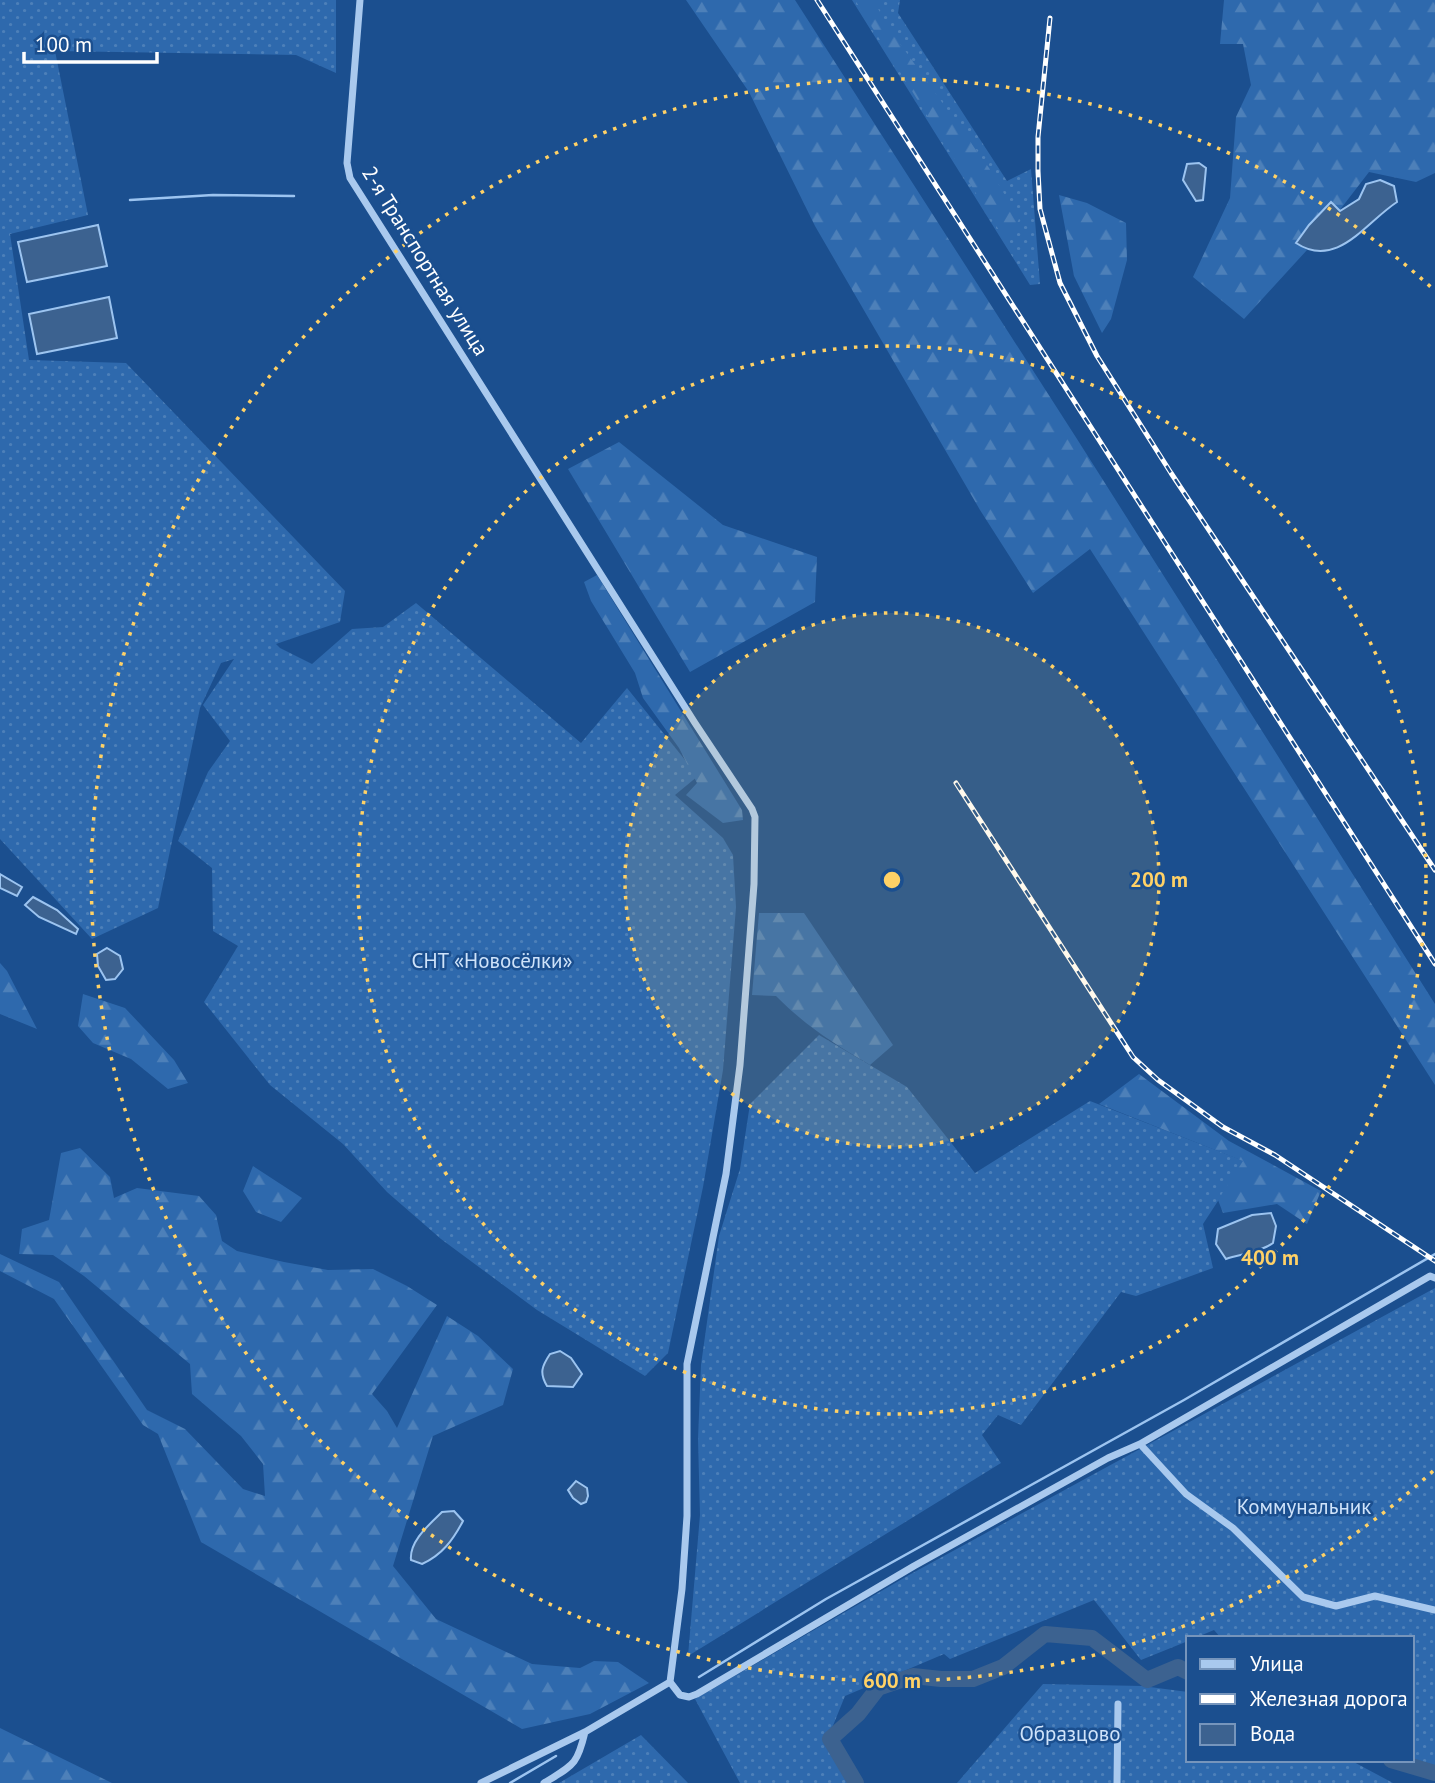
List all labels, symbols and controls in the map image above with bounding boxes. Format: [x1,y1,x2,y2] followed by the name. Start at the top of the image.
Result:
[24,21,158,65] scale bar
[35,31,92,58] text: 100 m
[356,161,495,361] street label: 2-я Транспортная улица
[1130,866,1188,893] text: 200 m
[880,868,904,892] centre of rings
[412,947,572,974] park label: СНТ «Новосёлки»
[1241,1244,1299,1271] text: 400 m
[1237,1493,1371,1520] park label: Коммунальник
[1186,1636,1414,1762] legend
[1250,1650,1304,1677] text: Улица
[863,1667,921,1694] text: 600 m
[1249,1685,1408,1712] text: Железная дорога
[1019,1720,1121,1747] park label: Образцово
[1250,1720,1295,1747] text: Вода

